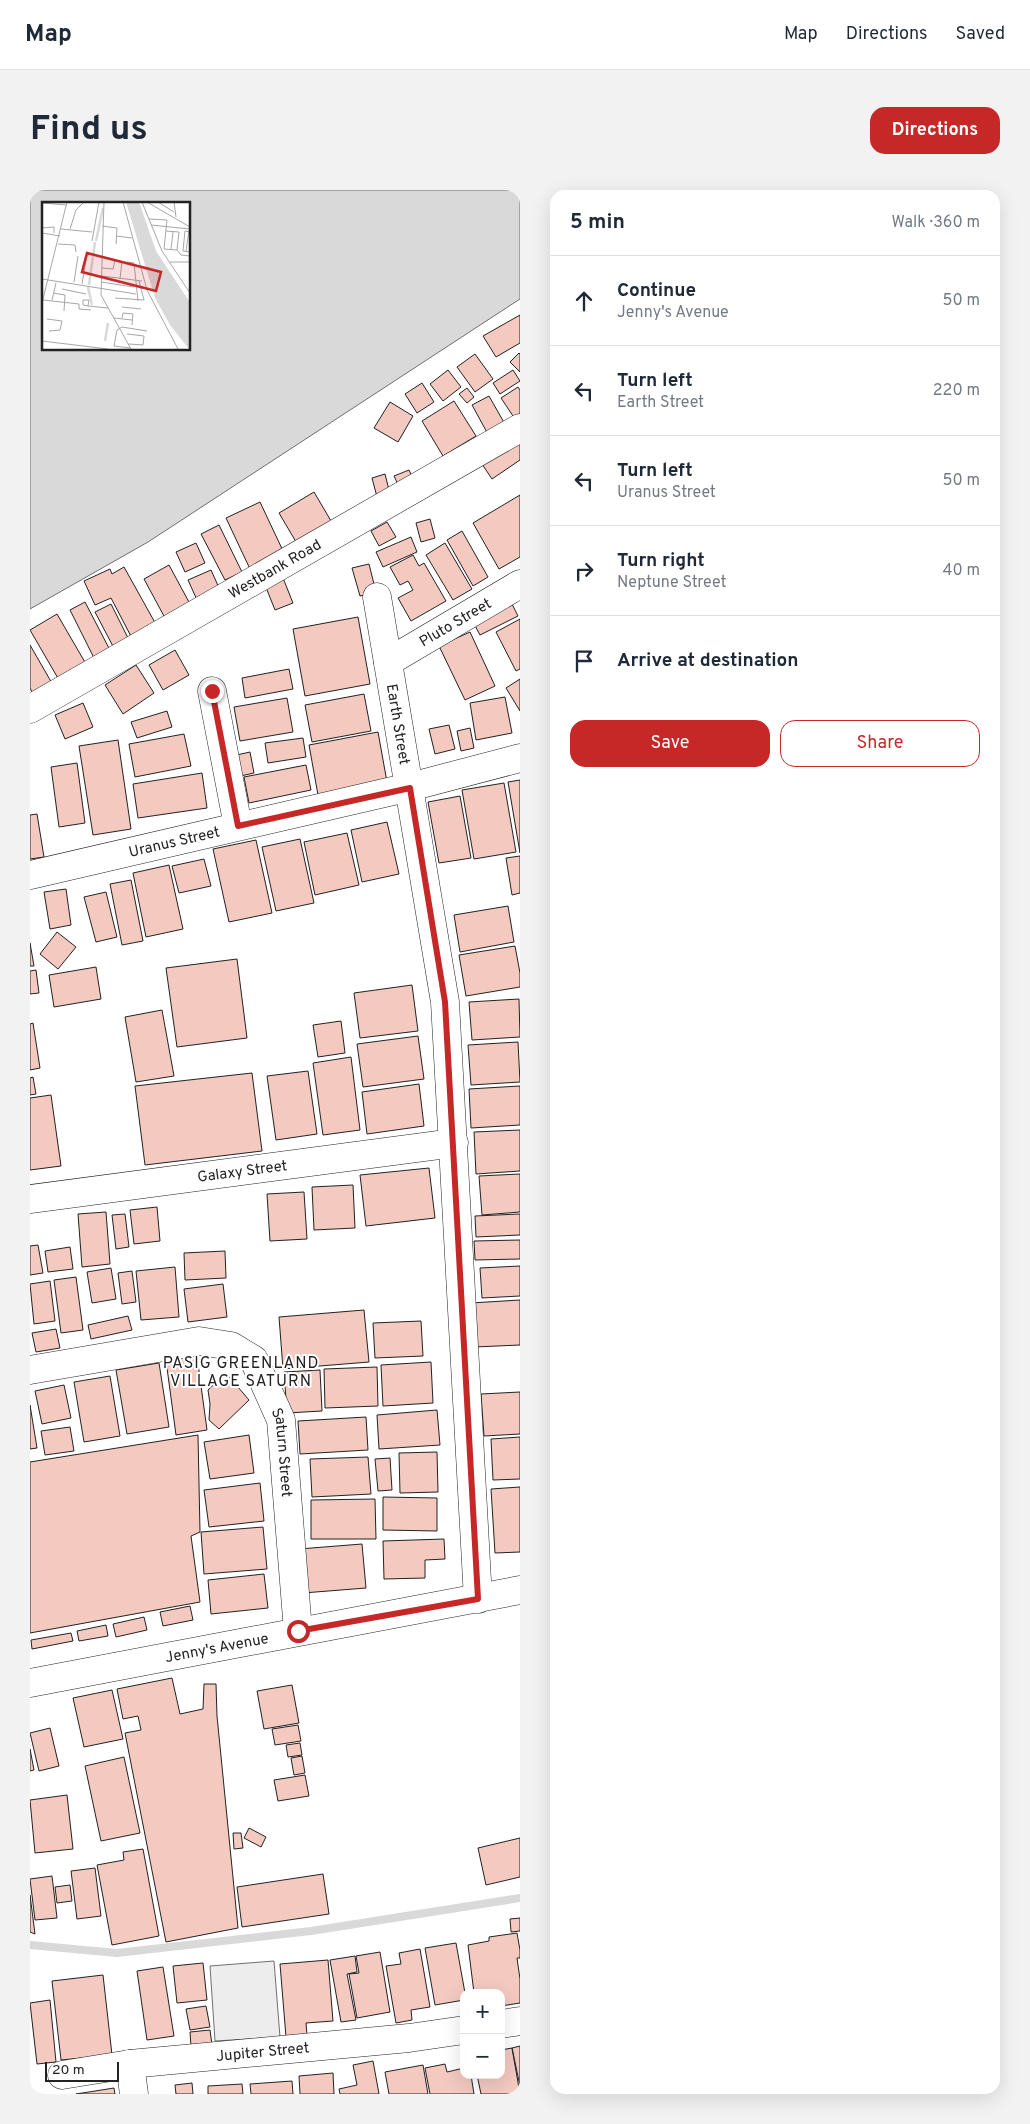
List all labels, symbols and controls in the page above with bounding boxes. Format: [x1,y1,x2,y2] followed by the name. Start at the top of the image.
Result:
[25,20,72,50] text: Map
[784,23,818,46] text: Map
[846,23,928,46] text: Directions
[956,23,1005,46] text: Saved
[870,107,1000,154] button: Directions
[30,108,148,152] text: Find us
[42,202,190,350] inset map
[570,209,625,236] text: 5 min
[892,213,980,233] text: Walk · 360 m
[617,279,696,303] text: Continue
[570,287,598,315] icon: ahead
[943,291,980,311] text: 50 m
[617,303,729,323] text: Jenny's Avenue
[617,369,693,393] text: Turn left
[570,377,598,405] icon: left
[933,381,980,401] text: 220 m
[617,393,704,413] text: Earth Street
[617,459,693,483] text: Turn left
[570,467,598,495] icon: left
[943,471,980,491] text: 50 m
[617,483,716,503] text: Uranus Street
[226,536,325,604] street label: Westbank Road
[617,549,705,573] text: Turn right
[570,557,598,585] icon: right
[942,561,980,581] text: 40 m
[617,573,726,593] text: Neptune Street
[416,595,495,652] street label: Pluto Street
[570,647,598,675] icon: arrive
[617,649,798,673] text: Arrive at destination
[201,680,224,703] route end
[381,683,413,766] street label: Earth Street
[570,720,770,767] button: Save
[780,720,980,767] button: Share
[127,823,222,863] street label: Uranus Street
[196,1157,289,1188] street label: Galaxy Street
[163,1354,319,1392] district label: PASIG GREENLAND VILLAGE SATURN
[266,1405,295,1498] street label: Saturn Street
[287,1620,310,1643] route start
[164,1630,270,1668] street label: Jenny's Avenue
[460,1989,505,2079] map controls
[460,1989,505,2034] button: +
[460,2034,505,2079] button: −
[215,2039,310,2067] street label: Jupiter Street
[45,2059,119,2082] scale bar
[52,2062,85,2079] text: 20 m

